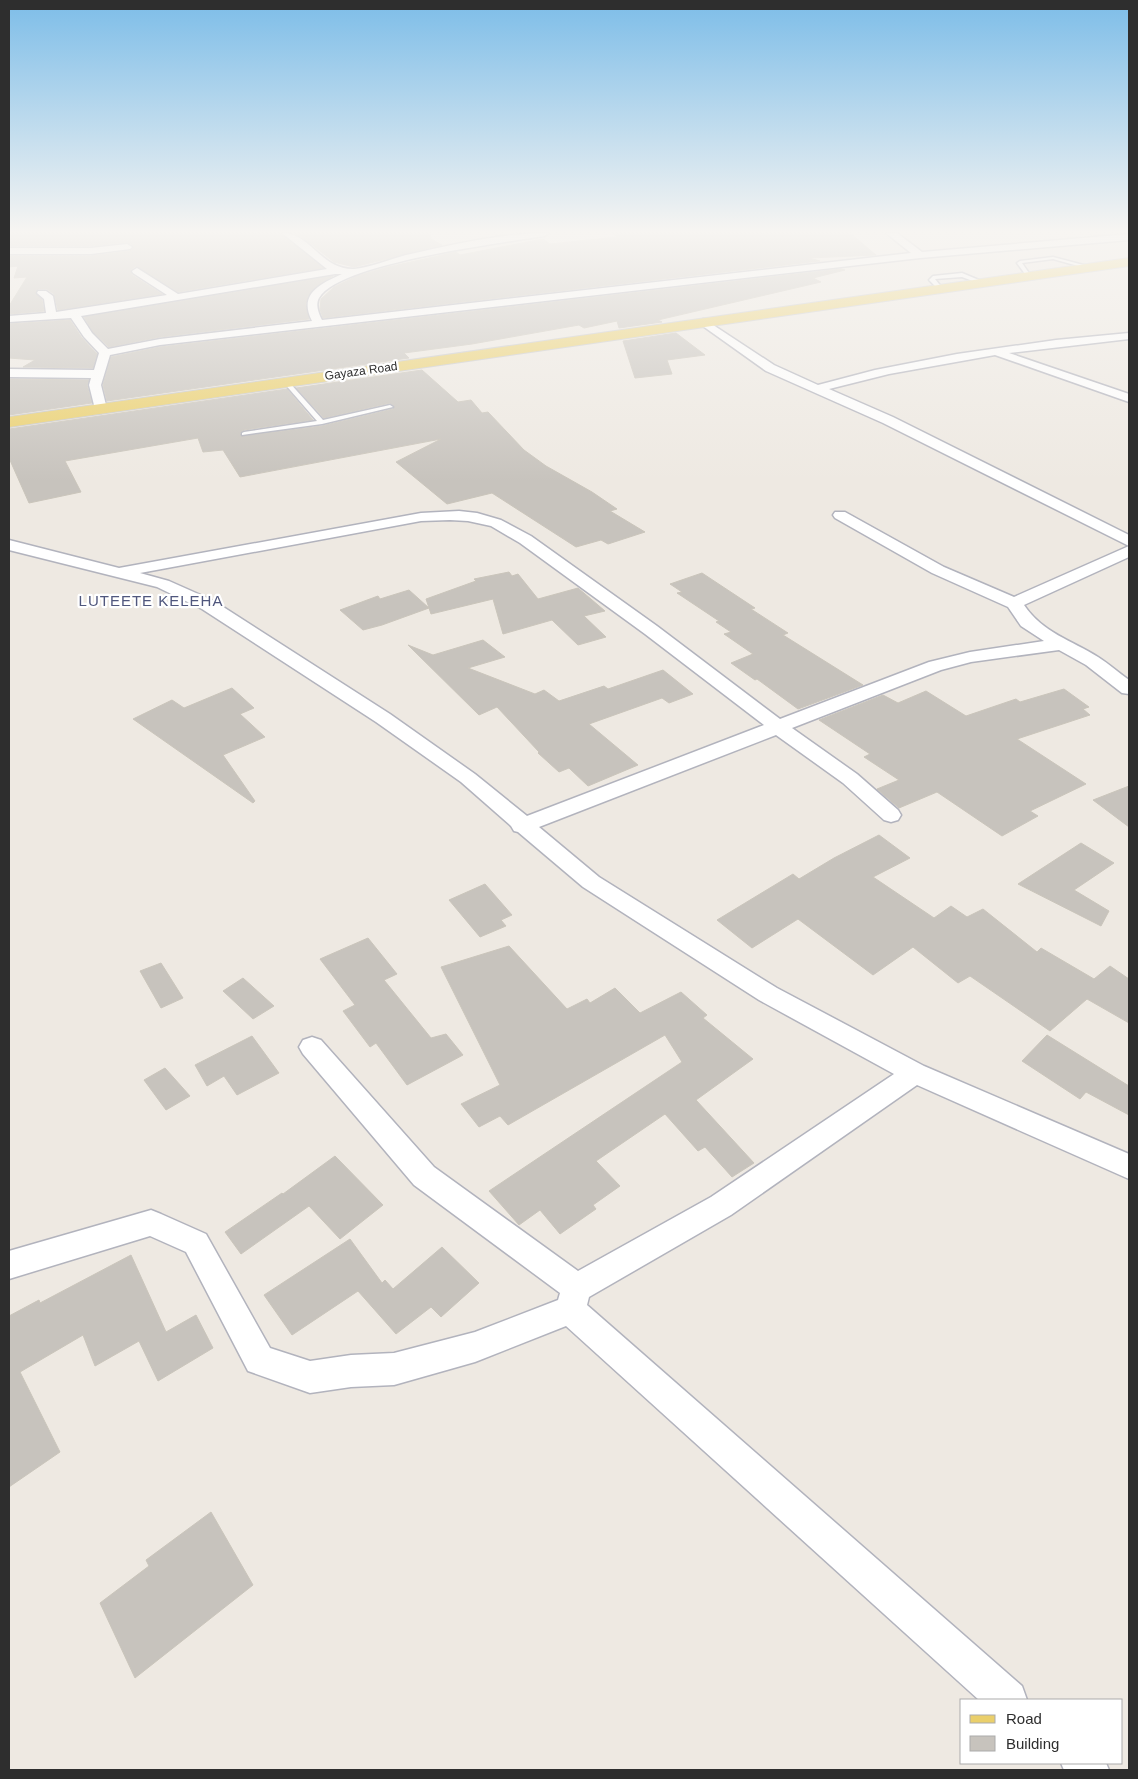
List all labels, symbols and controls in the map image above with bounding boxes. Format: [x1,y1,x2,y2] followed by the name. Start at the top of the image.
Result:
[324,359,398,383] street label: Gayaza Road
[79,592,223,609] district label: LUTEETE KELEHA
[960,1699,1123,1764] legend
[1006,1710,1042,1727] text: Road
[1006,1735,1059,1752] text: Building

